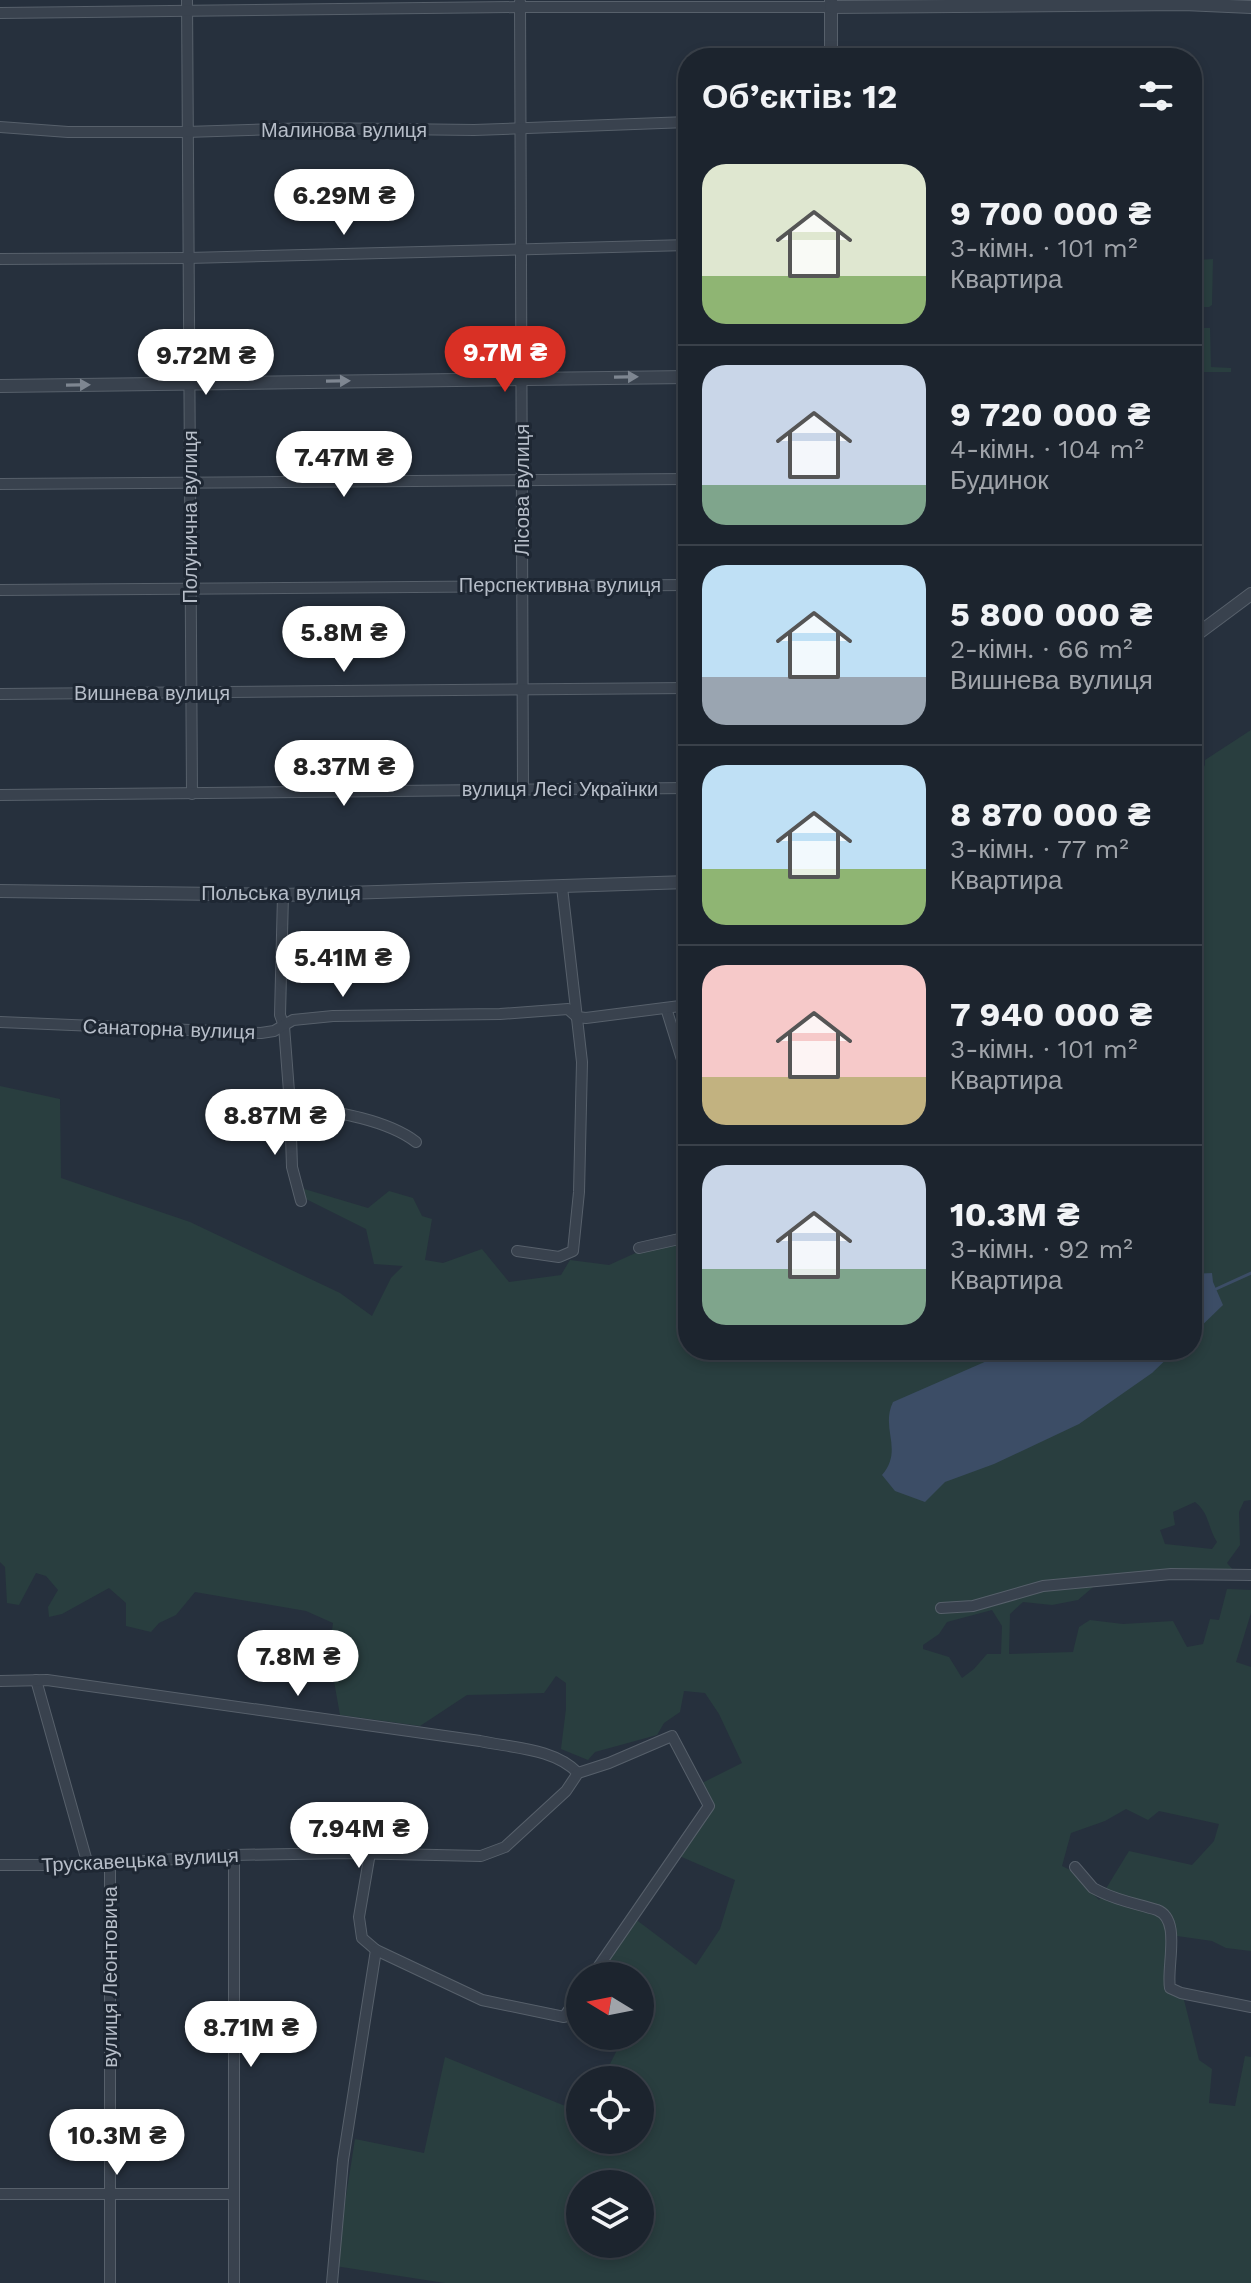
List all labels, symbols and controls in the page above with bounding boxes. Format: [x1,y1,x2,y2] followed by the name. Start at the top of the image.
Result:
[1134,74,1178,118] icon: filters
[702,76,897,116] text: Об’єктів: 12
[261,118,427,142] street label: Малинова вулиця
[270,169,418,237] pin: 6.29M ₴
[292,180,396,210] text: 6.29M ₴
[950,193,1151,233] text: 9 700 000 ₴
[766,196,862,292] icon: home
[950,233,1137,263] text: 3-кімн. · 101 m²
[950,264,1062,294] text: Квартира
[440,326,570,394] pin: 9.7M ₴
[132,329,280,397] pin: 9.72M ₴
[463,337,547,367] text: 9.7M ₴
[156,340,256,370] text: 9.72M ₴
[614,371,639,383] one-way arrow
[326,375,351,387] one-way arrow
[66,379,91,391] one-way arrow
[950,394,1150,434] text: 9 720 000 ₴
[766,397,862,493] icon: home
[510,424,534,556] street label: Лісова вулиця
[178,430,202,604] street label: Полунична вулиця
[270,431,418,499] pin: 7.47M ₴
[950,434,1144,464] text: 4-кімн. · 104 m²
[294,442,394,472] text: 7.47M ₴
[950,465,1049,495] text: Будинок
[459,573,661,597] street label: Перспективна вулиця
[950,594,1152,634] text: 5 800 000 ₴
[766,597,862,693] icon: home
[279,606,409,674] pin: 5.8M ₴
[300,617,388,647] text: 5.8M ₴
[950,634,1133,664] text: 2-кімн. · 66 m²
[950,665,1153,695] text: Вишнева вулиця
[74,681,230,705] street label: Вишнева вулиця
[270,740,418,808] pin: 8.37M ₴
[293,751,395,781] text: 8.37M ₴
[462,777,658,801] street label: вулиця Лесі Українки
[950,794,1151,834] text: 8 870 000 ₴
[766,797,862,893] icon: home
[950,834,1129,864] text: 3-кімн. · 77 m²
[950,865,1062,895] text: Квартира
[201,881,361,905] street label: Польська вулиця
[269,931,417,999] pin: 5.41M ₴
[294,942,392,972] text: 5.41M ₴
[950,994,1152,1034] text: 7 940 000 ₴
[766,997,862,1093] icon: home
[82,1014,256,1044] street label: Санаторна вулиця
[950,1034,1137,1064] text: 3-кімн. · 101 m²
[950,1065,1062,1095] text: Квартира
[201,1089,349,1157] pin: 8.87M ₴
[223,1100,327,1130] text: 8.87M ₴
[950,1194,1080,1234] text: 10.3M ₴
[766,1197,862,1293] icon: home
[950,1234,1133,1264] text: 3-кімн. · 92 m²
[950,1265,1062,1295] text: Квартира
[233,1630,363,1698] pin: 7.8M ₴
[256,1641,340,1671] text: 7.8M ₴
[285,1802,433,1870] pin: 7.94M ₴
[308,1813,410,1843] text: 7.94M ₴
[41,1843,239,1877] street label: Трускавецька вулиця
[98,1885,122,2068] street label: вулиця Леонтовича
[566,1962,654,2050] north arrow
[566,1962,654,2258] map controls
[177,2001,325,2069] pin: 8.71M ₴
[203,2012,299,2042] text: 8.71M ₴
[566,2066,654,2154] button: locate
[43,2109,191,2177] pin: 10.3M ₴
[67,2120,167,2150] text: 10.3M ₴
[566,2170,654,2258] button: layers

